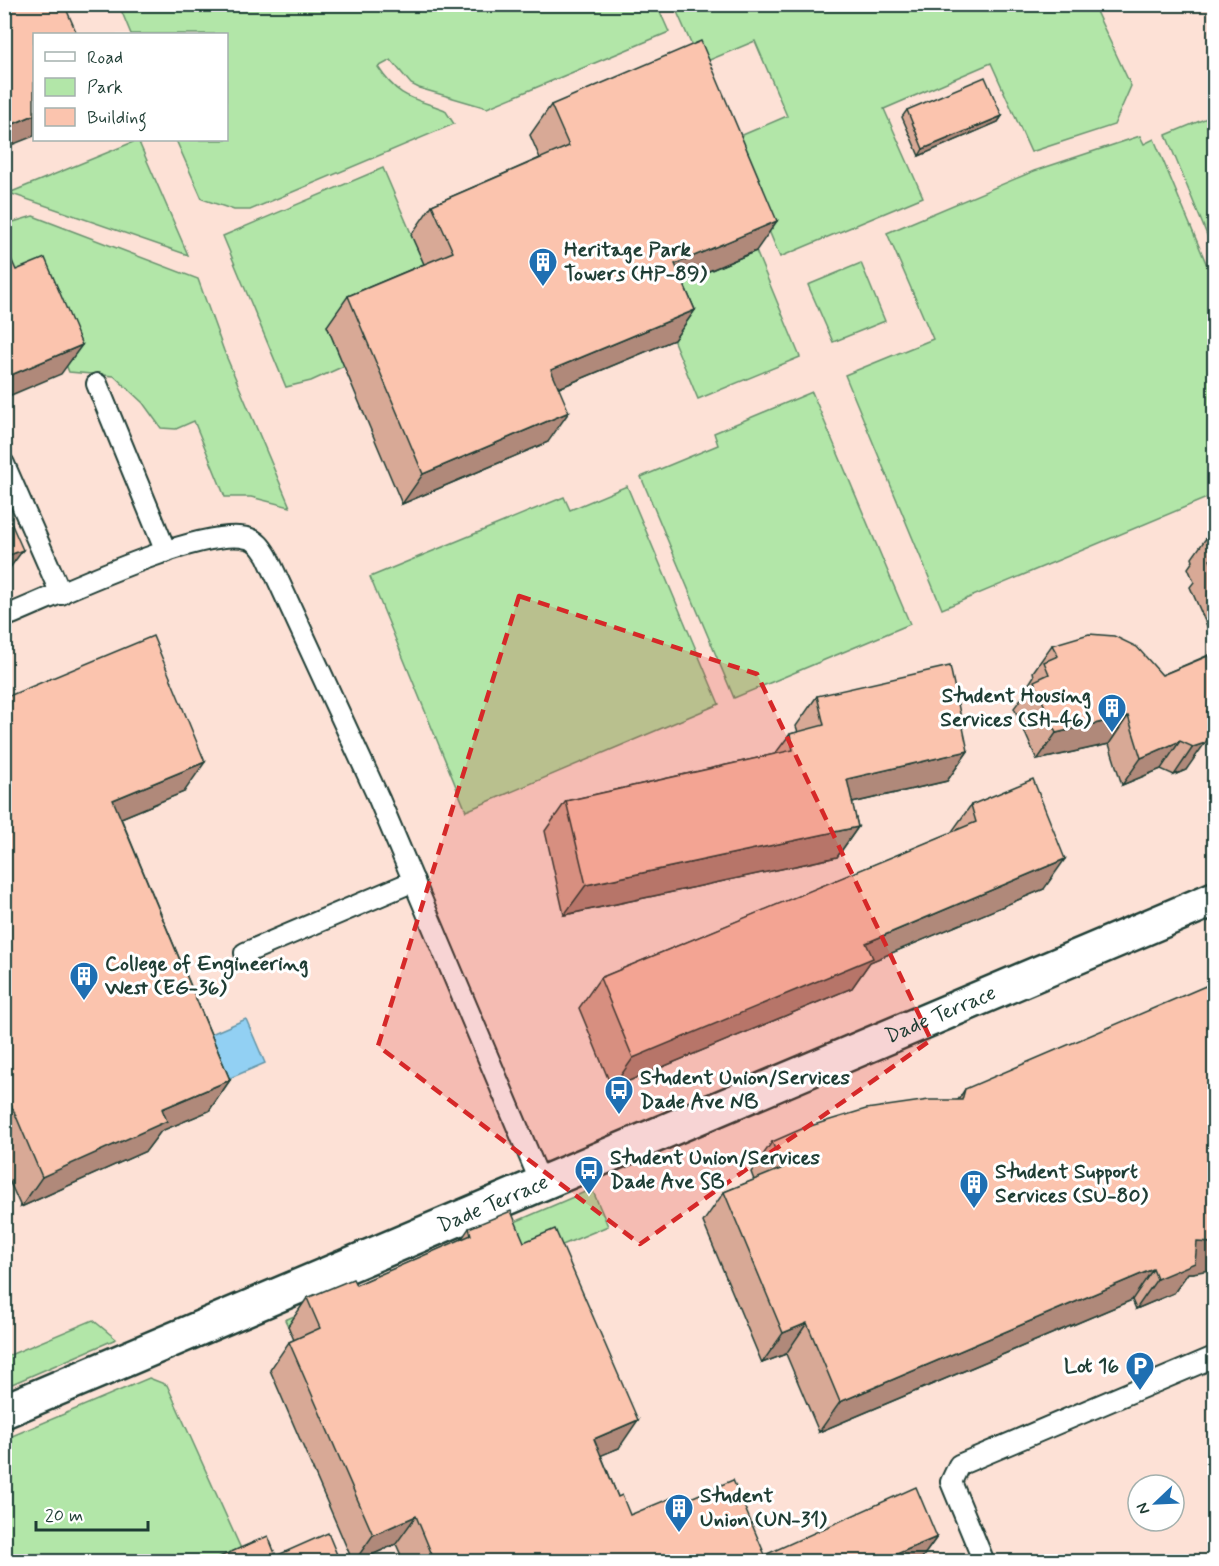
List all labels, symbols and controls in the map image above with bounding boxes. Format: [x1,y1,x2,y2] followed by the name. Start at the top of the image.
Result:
[33,33,228,141] legend
[87,46,123,70] text: Road
[87,76,123,100] text: Park
[87,106,147,132] text: Building
[564,236,707,288] place label: Heritage Park Towers (HP-89)
[527,246,559,288] building icon: Heritage Park Towers (HP-89)
[940,682,1092,734] place label: Student Housing Services (SH-46)
[1096,692,1128,734] building icon: Student Housing Services (SH-46)
[104,950,308,1002] place label: College of Engineering West (EG-36)
[68,960,100,1002] building icon: College of Engineering West (EG-36)
[881,979,1000,1051] street label: Dade Terrace
[640,1064,851,1116] place label: Student Union/Services Dade Ave NB
[603,1074,635,1116] bus stop icon: Student Union/Services Dade Ave NB
[610,1144,821,1196] place label: Student Union/Services Dade Ave SB
[573,1154,605,1196] bus stop icon: Student Union/Services Dade Ave SB
[995,1158,1148,1210] place label: Student Support Services (SU-80)
[433,1168,553,1240] street label: Dade Terrace
[958,1168,990,1210] building icon: Student Support Services (SU-80)
[1124,1350,1156,1392] parking icon: Lot 16
[1064,1352,1119,1380] place label: Lot 16
[1126,1473,1186,1533] north arrow
[700,1482,827,1534] place label: Student Union (UN-31)
[663,1492,695,1534] building icon: Student Union (UN-31)
[36,1494,148,1532] scale bar
[1132,1499,1155,1517] text: N
[45,1504,83,1528] text: 20 m

